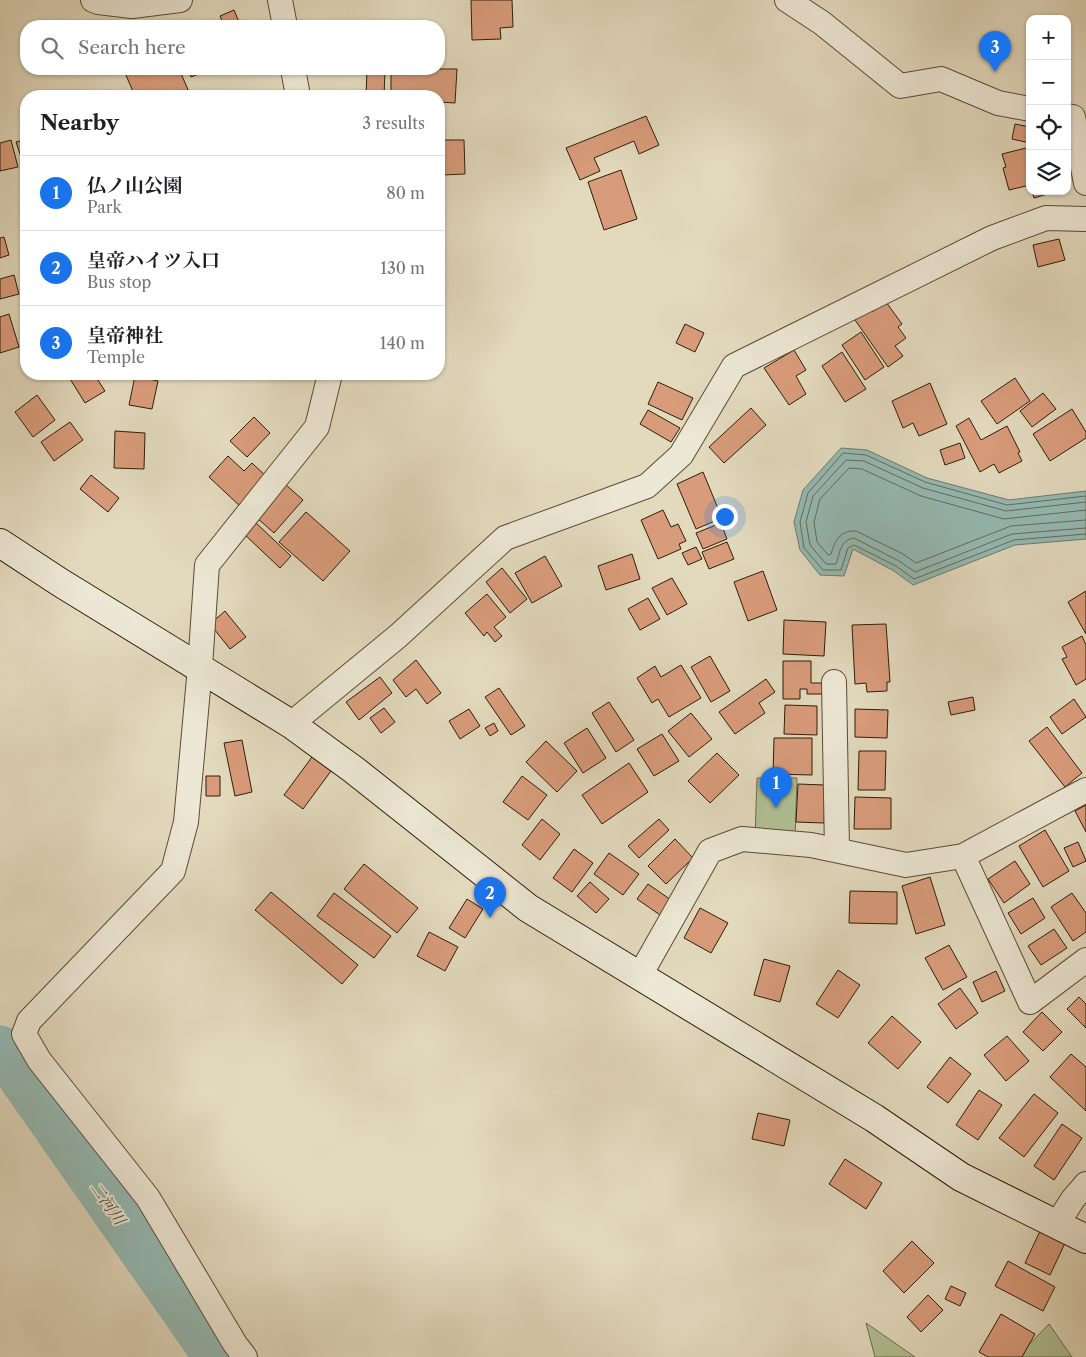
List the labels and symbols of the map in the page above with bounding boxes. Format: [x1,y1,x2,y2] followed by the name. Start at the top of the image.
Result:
[979,31,1011,72] pin: 3
[712,504,738,530] your location
[760,767,792,808] pin: 1
[474,877,506,918] pin: 2
[86,1178,131,1230] water label: 二河川

